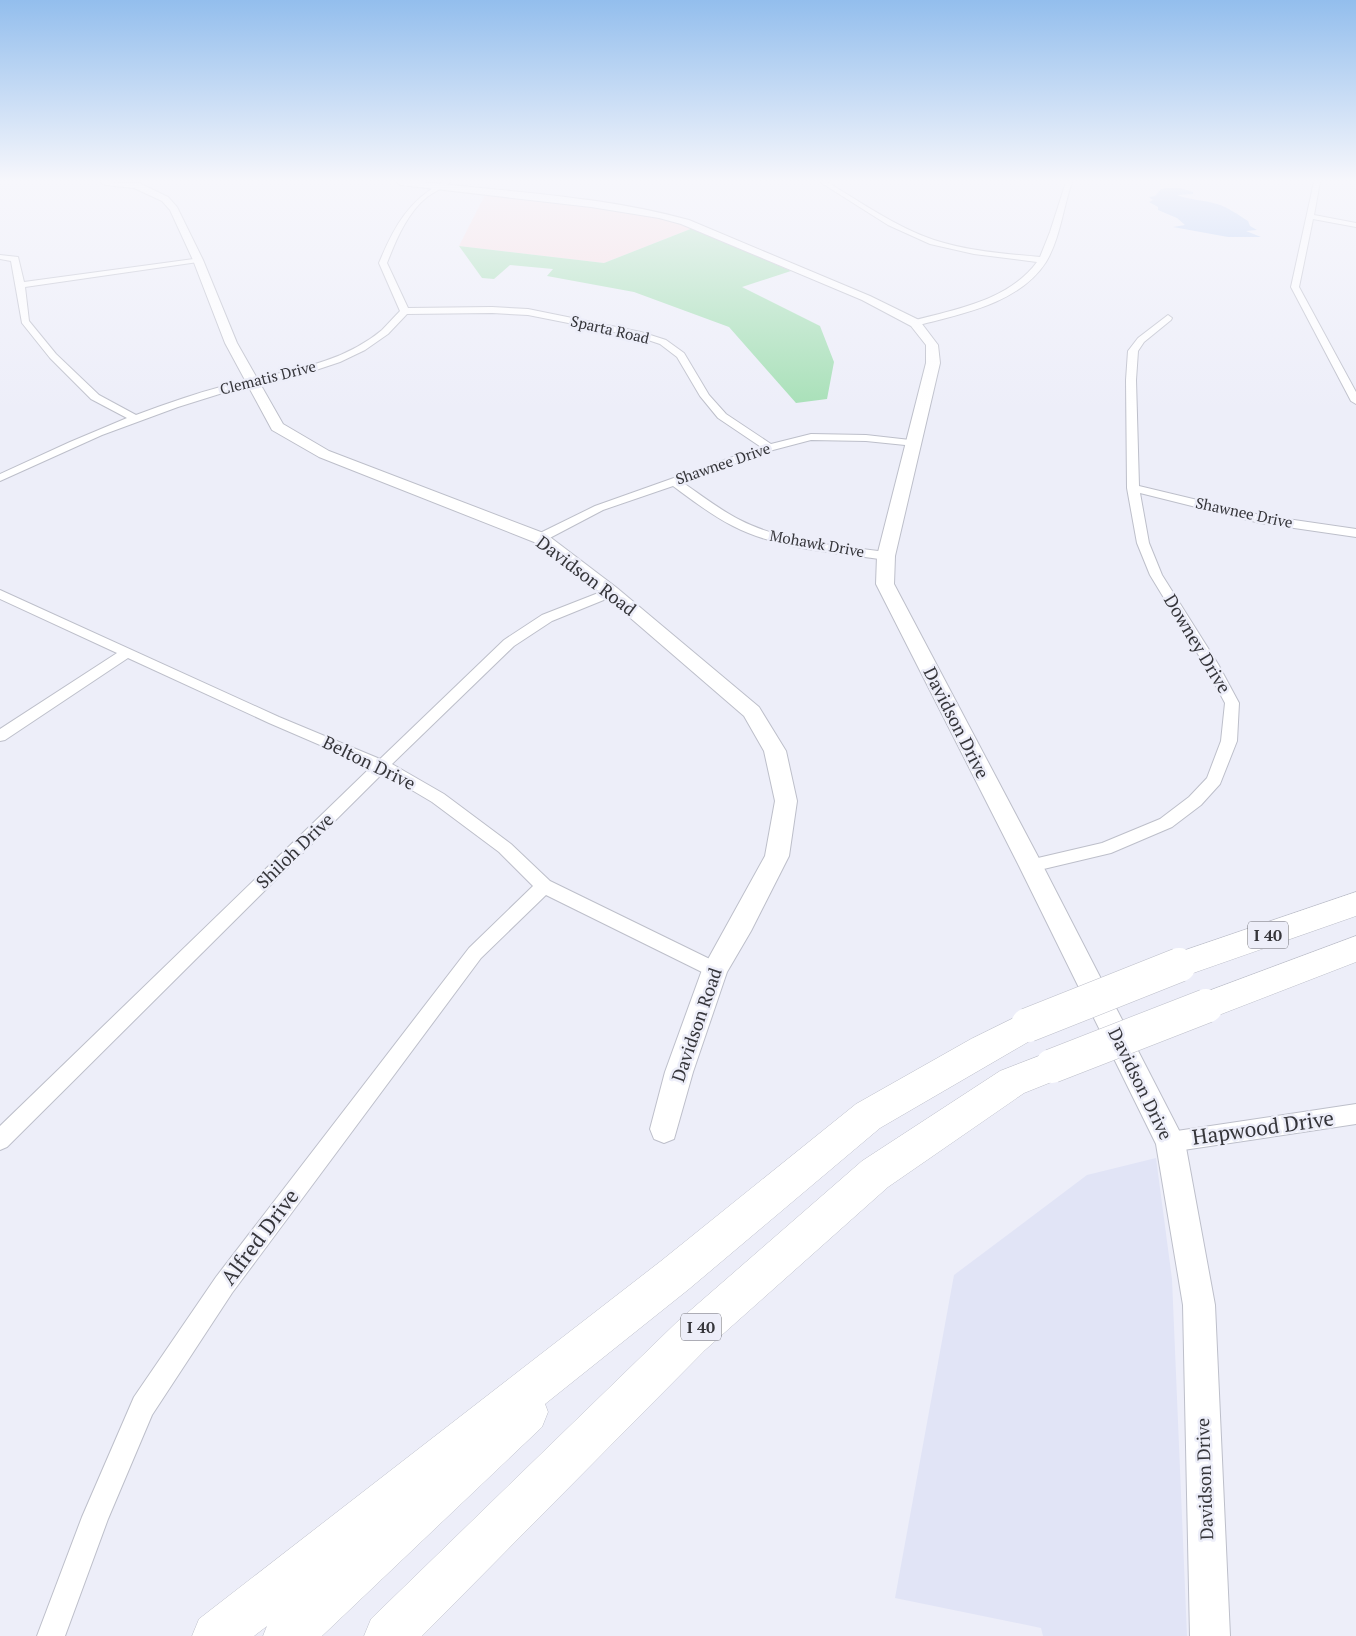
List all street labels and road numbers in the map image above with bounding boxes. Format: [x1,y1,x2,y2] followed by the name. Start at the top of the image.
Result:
[569,310,652,348] street label: Sparta Road
[218,355,318,399] street label: Clematis Drive
[673,438,773,489] street label: Shawnee Drive
[1194,492,1295,532] street label: Shawnee Drive
[768,525,866,561] street label: Mohawk Drive
[532,530,641,621] street label: Davidson Road
[1159,590,1237,697] street label: Downey Drive
[918,663,995,782] street label: Davidson Drive
[319,729,420,795] street label: Belton Drive
[250,807,338,893] street label: Shiloh Drive
[1248,922,1288,948] road number: I 40
[665,964,727,1085] street label: Davidson Road
[1103,1023,1178,1144] street label: Davidson Drive
[1190,1103,1335,1151] street label: Hapwood Drive
[214,1183,304,1290] street label: Alfred Drive
[681,1314,721,1340] road number: I 40
[1190,1418,1218,1540] street label: Davidson Drive

